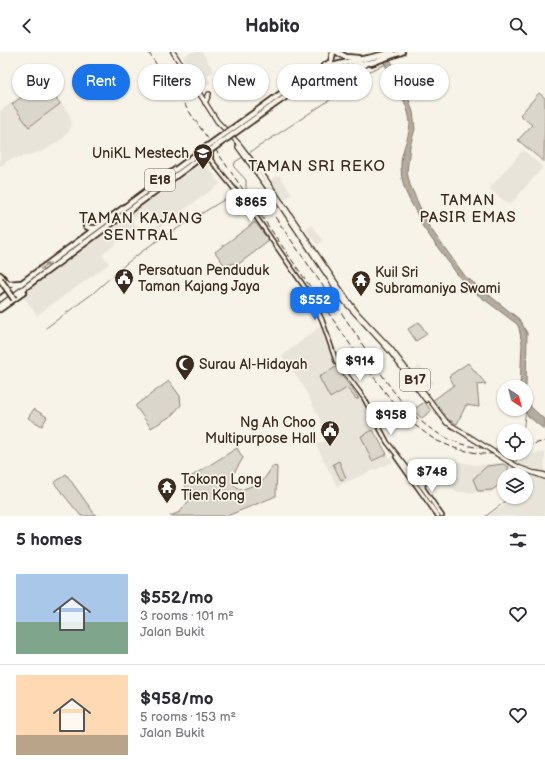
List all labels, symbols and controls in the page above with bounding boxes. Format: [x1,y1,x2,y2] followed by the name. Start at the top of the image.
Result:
[16,15,38,37] icon: back
[507,15,529,37] icon: search
[245,16,300,37] text: Habito
[12,64,64,100] chip: Buy
[72,64,130,100] chip: Rent
[138,64,205,100] chip: Filters
[213,64,269,100] chip: New
[277,64,372,100] chip: Apartment
[380,64,449,100] chip: House
[192,142,214,170] school or university icon: UniKL Mestech
[92,145,189,162] place label: UniKL Mestech
[248,157,386,176] district label: TAMAN SRI REKO
[145,169,175,191] road number: E18
[227,189,275,223] pin: $865
[419,191,517,227] district label: TAMAN PASIR EMAS
[235,194,267,210] text: $865
[79,209,203,245] district label: TAMAN KAJANG SENTRAL
[40,262,50,270] one-way arrow
[138,262,269,295] place label: Persatuan Penduduk Taman Kajang Jaya
[375,264,500,297] place label: Kuil Sri Subramaniya Swami
[113,267,135,295] public building icon: Persatuan Penduduk Taman Kajang Jaya
[350,269,372,297] temple icon: Kuil Sri Subramaniya Swami
[291,287,339,321] pin: $552
[299,292,331,308] text: $552
[336,348,384,382] pin: $914
[174,353,196,381] mosque icon: Surau Al-Hidayah
[345,353,375,369] text: $914
[199,356,308,373] place label: Surau Al-Hidayah
[400,369,430,391] road number: B17
[497,380,533,416] north arrow
[497,380,533,504] map controls
[367,402,415,436] pin: $958
[375,407,407,423] text: $958
[205,414,316,447] place label: Ng Ah Choo Multipurpose Hall
[319,419,341,447] public building icon: Ng Ah Choo Multipurpose Hall
[497,424,533,460] button: locate
[408,459,456,493] pin: $748
[416,464,448,480] text: $748
[497,468,533,504] button: layers
[181,471,262,504] place label: Tokong Long Tien Kong
[156,476,178,504] temple icon: Tokong Long Tien Kong
[507,529,529,551] icon: filters
[16,530,82,550] text: 5 homes
[140,588,213,608] text: $552/mo
[48,590,96,638] icon: home
[507,603,529,625] icon: heart
[140,608,234,624] text: 3 rooms · 101 m²
[140,624,204,640] text: Jalan Bukit
[140,689,213,709] text: $958/mo
[48,691,96,739] icon: home
[507,704,529,726] icon: heart
[140,709,236,725] text: 5 rooms · 153 m²
[140,725,204,741] text: Jalan Bukit

